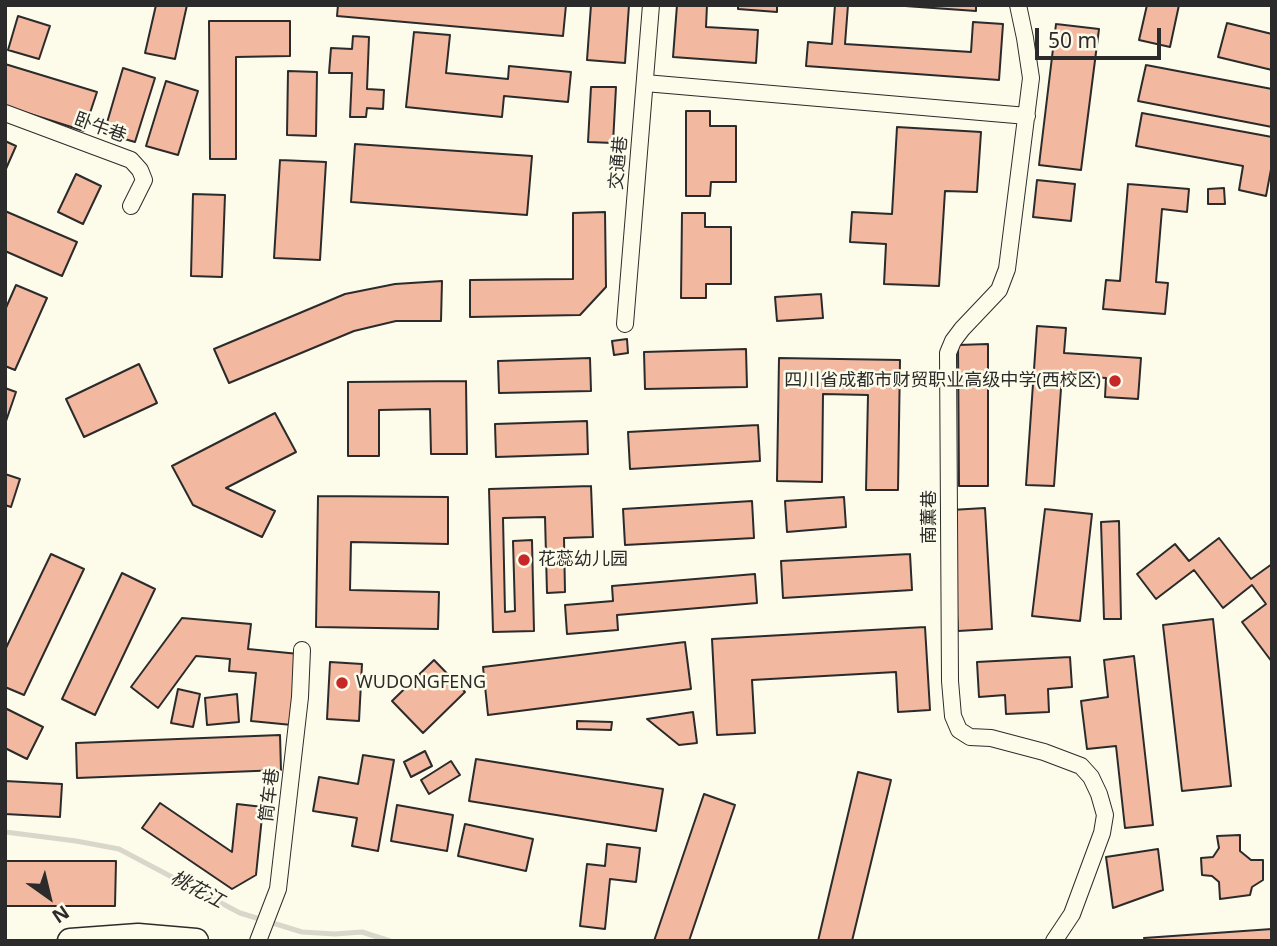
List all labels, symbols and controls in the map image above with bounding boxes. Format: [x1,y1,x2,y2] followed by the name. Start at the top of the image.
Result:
[1039,14,1165,58] scale bar
[1048,26,1097,54] text: 50 m
[71,109,129,147] street label: 卧牛巷
[606,135,632,191] street label: 交通巷
[784,370,1101,392] place label: 四川省成都市财贸职业高级中学(西校区)
[1107,373,1123,389] marker: 四川省成都市财贸职业高级中学(西校区)
[919,490,941,544] street label: 南薰巷
[538,549,628,571] place label: 花蕊幼儿园
[516,552,532,568] marker: 花蕊幼儿园
[356,672,486,694] place label: WUDONGFENG
[334,675,350,691] marker: WUDONGFENG
[256,767,284,823] street label: 筒车巷
[14,862,84,932] north arrow
[166,867,228,913] water label: 桃花江
[47,899,74,930] text: N

